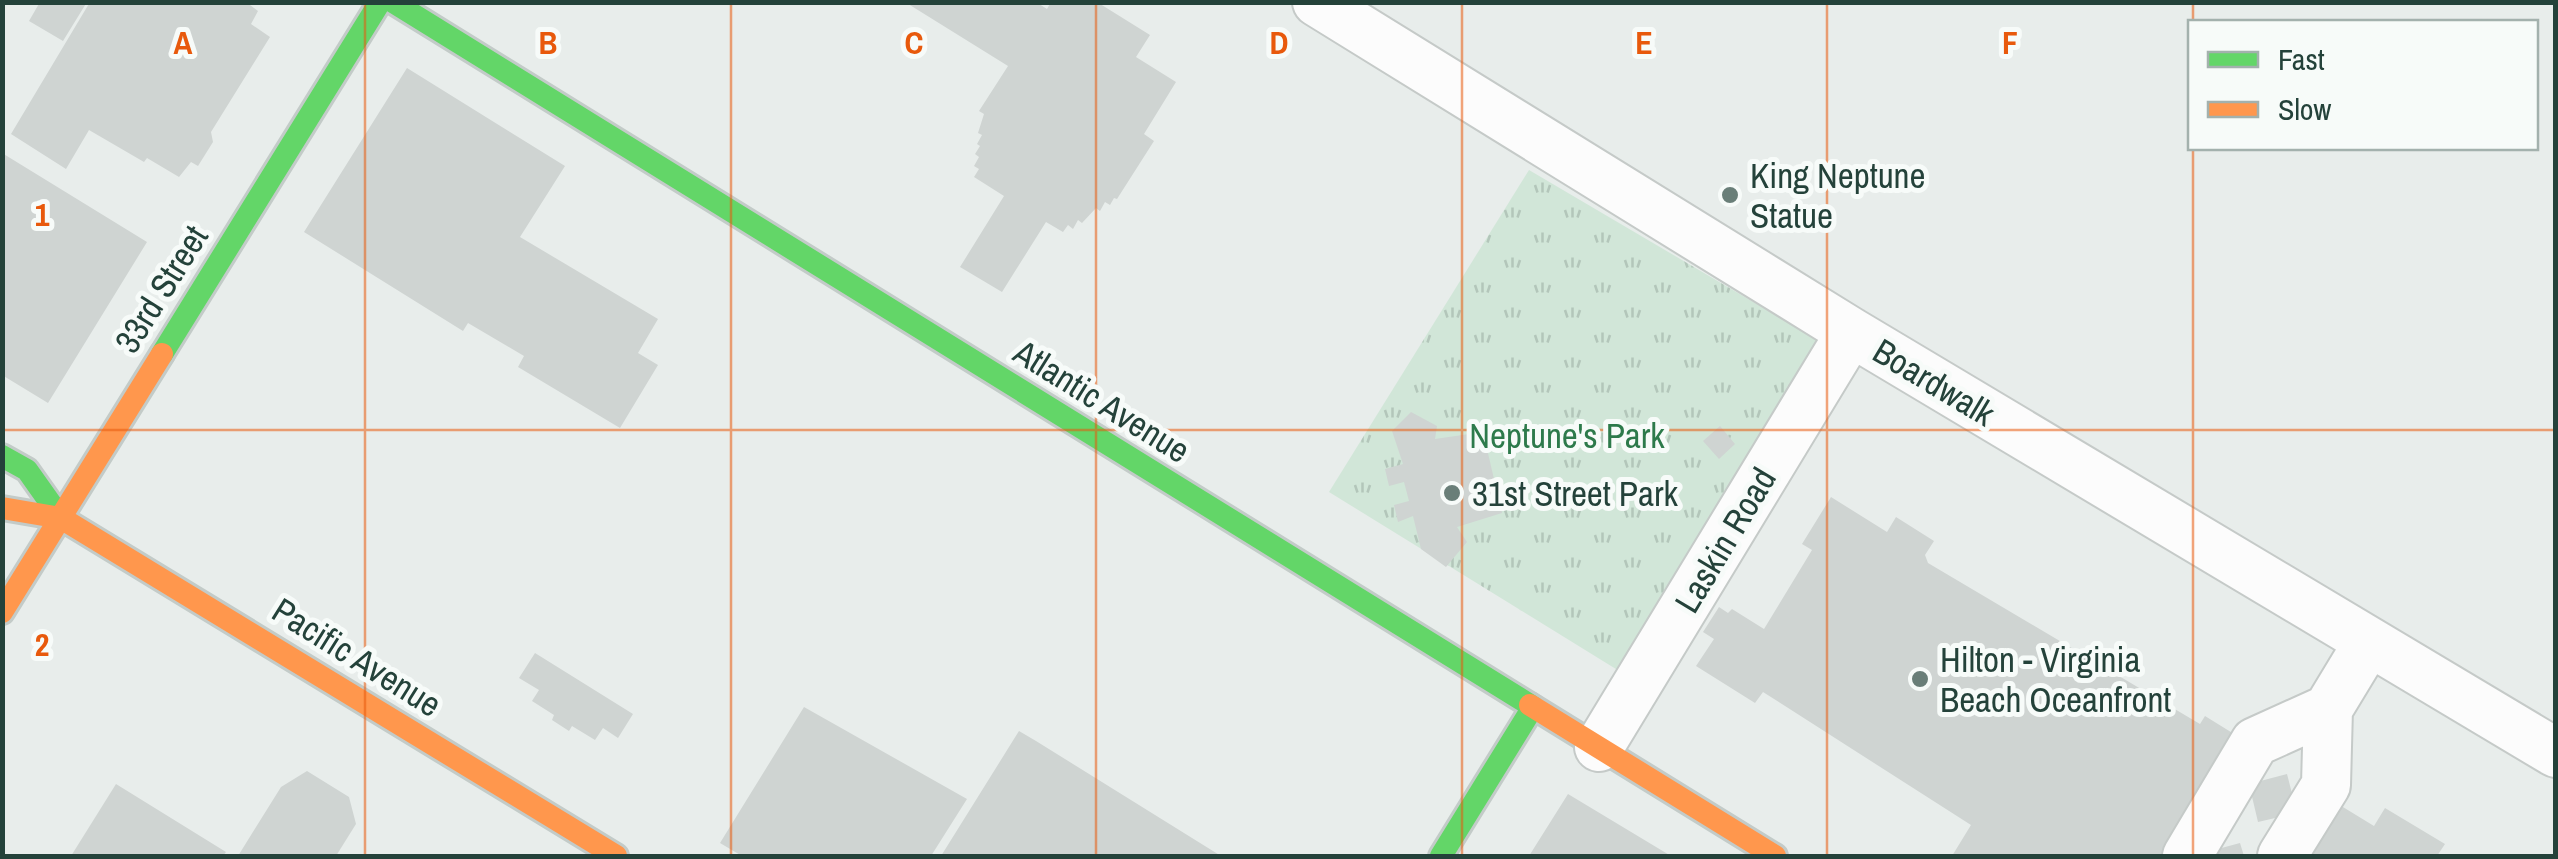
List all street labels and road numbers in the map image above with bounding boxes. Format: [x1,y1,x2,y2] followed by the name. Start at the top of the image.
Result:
[103,216,219,362] street label: 33rd Street
[1864,327,2004,437] street label: Boardwalk
[1004,328,1199,474] street label: Atlantic Avenue
[1663,459,1787,621] street label: Laskin Road
[264,586,450,728] street label: Pacific Avenue

